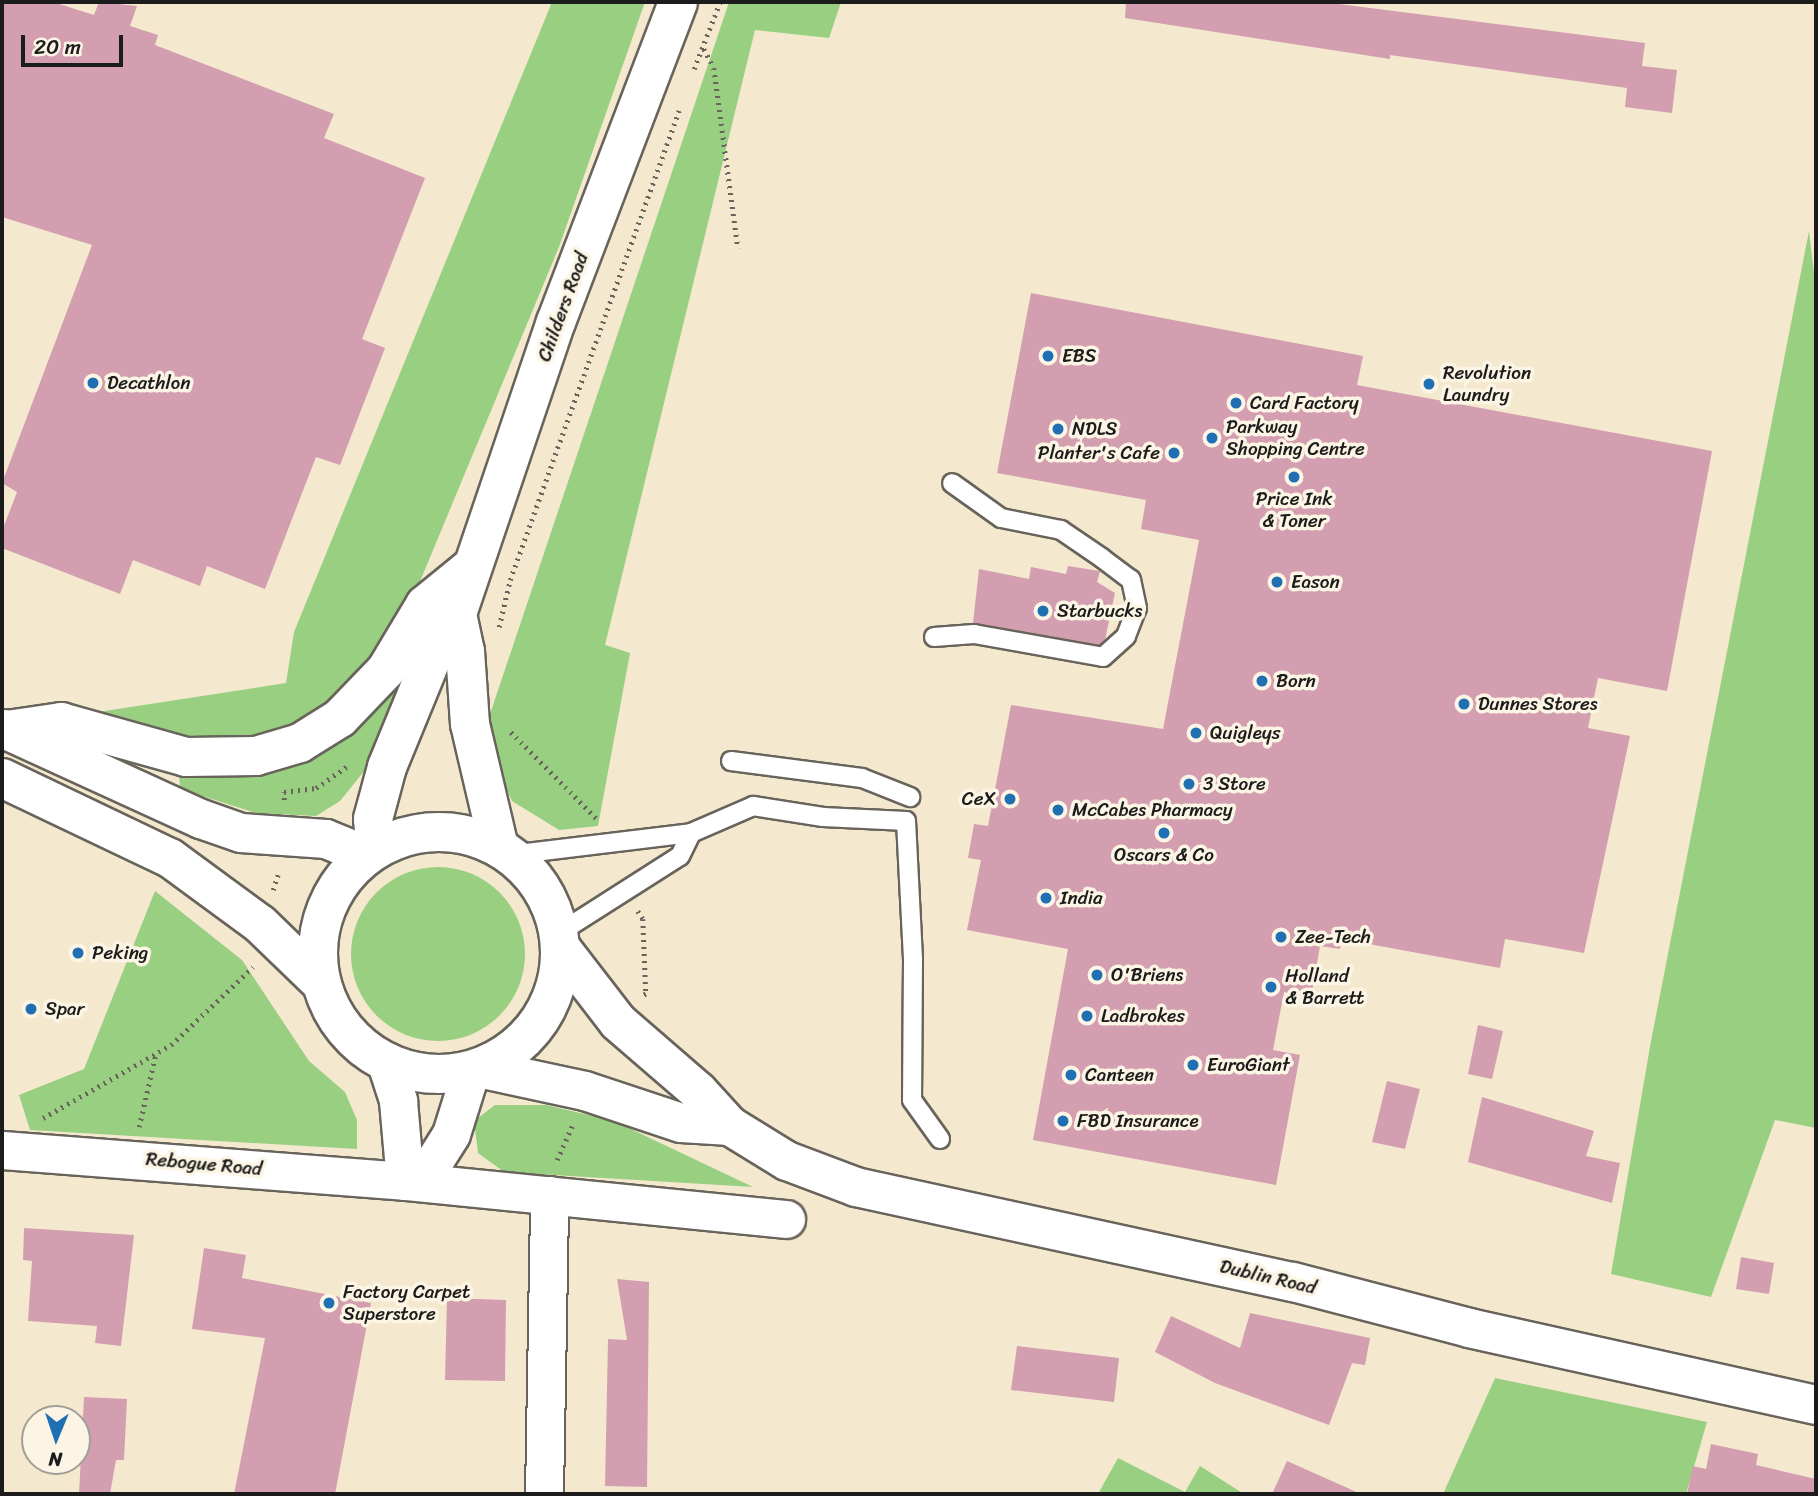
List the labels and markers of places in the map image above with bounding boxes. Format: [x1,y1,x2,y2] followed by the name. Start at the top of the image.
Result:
[1062,345,1096,367] place label: EBS
[1040,348,1056,364] marker: EBS
[1443,362,1531,406] place label: Revolution Laundry
[107,372,190,394] place label: Decathlon
[85,375,101,391] marker: Decathlon
[1421,376,1437,392] marker: Revolution Laundry
[1250,392,1359,414] place label: Card Factory
[1228,395,1244,411] marker: Card Factory
[1226,416,1365,460] place label: Parkway Shopping Centre
[1072,418,1117,440] place label: NDLS
[1050,421,1066,437] marker: NDLS
[1204,430,1220,446] marker: Parkway Shopping Centre
[1038,442,1160,464] place label: Planter's Cafe
[1166,445,1182,461] marker: Planter's Cafe
[1286,469,1302,485] marker: Price Ink & Toner
[1256,488,1332,532] place label: Price Ink & Toner
[1291,571,1340,593] place label: Eason
[1269,574,1285,590] marker: Eason
[1057,600,1142,622] place label: Starbucks
[1035,603,1051,619] marker: Starbucks
[1276,670,1316,692] place label: Born
[1254,673,1270,689] marker: Born
[1478,693,1598,715] place label: Dunnes Stores
[1456,696,1472,712] marker: Dunnes Stores
[1210,722,1280,744] place label: Quigleys
[1188,725,1204,741] marker: Quigleys
[1203,773,1266,795] place label: 3 Store
[1181,776,1197,792] marker: 3 Store
[962,788,996,810] place label: CeX
[1002,791,1018,807] marker: CeX
[1072,799,1233,821] place label: McCabes Pharmacy
[1050,802,1066,818] marker: McCabes Pharmacy
[1156,825,1172,841] marker: Oscars & Co
[1114,844,1214,866] place label: Oscars & Co
[1060,887,1103,909] place label: India
[1038,890,1054,906] marker: India
[1295,926,1371,948] place label: Zee-Tech
[1273,929,1289,945] marker: Zee-Tech
[92,942,148,964] place label: Peking
[70,945,86,961] marker: Peking
[1111,964,1183,986] place label: O'Briens
[1285,965,1365,1009] place label: Holland & Barrett
[1089,967,1105,983] marker: O'Briens
[1263,979,1279,995] marker: Holland & Barrett
[45,998,84,1020] place label: Spar
[23,1001,39,1017] marker: Spar
[1101,1005,1185,1027] place label: Ladbrokes
[1079,1008,1095,1024] marker: Ladbrokes
[1207,1054,1290,1076] place label: EuroGiant
[1185,1057,1201,1073] marker: EuroGiant
[1085,1064,1154,1086] place label: Canteen
[1063,1067,1079,1083] marker: Canteen
[1077,1110,1199,1132] place label: FBD Insurance
[1055,1113,1071,1129] marker: FBD Insurance
[343,1281,470,1325] place label: Factory Carpet Superstore
[321,1295,337,1311] marker: Factory Carpet Superstore

